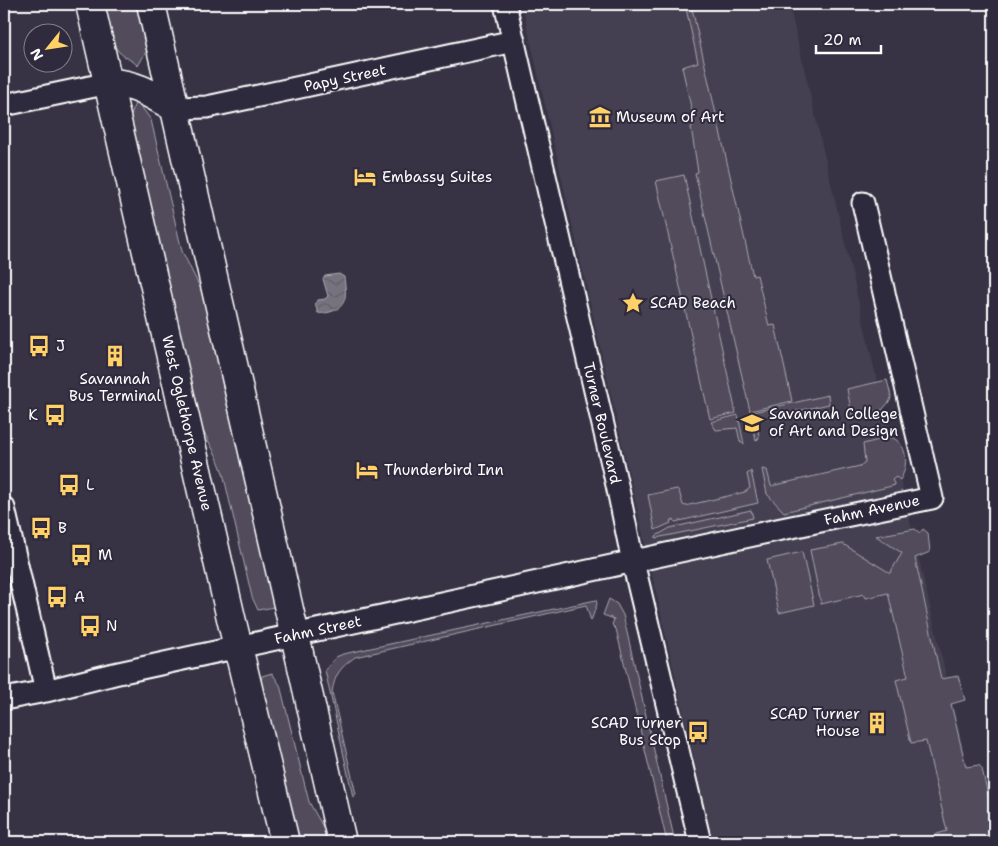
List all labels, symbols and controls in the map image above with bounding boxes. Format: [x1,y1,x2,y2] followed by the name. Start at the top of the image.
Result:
[22,22,72,72] north arrow
[816,22,880,54] scale bar
[823,30,862,50] text: 20 m
[26,45,47,64] text: N
[302,60,388,96] street label: Papy Street
[587,104,613,130] museum icon: Museum of Art
[616,107,724,127] place label: Museum of Art
[352,164,378,190] hotel icon: Embassy Suites
[382,167,492,187] place label: Embassy Suites
[620,290,646,316] place icon: SCAD Beach
[650,293,736,313] place label: SCAD Beach
[26,333,52,359] bus stop icon: J
[157,333,217,513] street label: West Oglethorpe Avenue
[56,336,65,356] place label: J
[102,343,128,369] building icon: Savannah Bus Terminal
[578,360,626,486] street label: Turner Boulevard
[69,369,161,406] place label: Savannah Bus Terminal
[42,402,68,428] bus stop icon: K
[769,404,898,441] place label: Savannah College of Art and Design
[28,405,38,425] place label: K
[739,410,765,436] school or university icon: Savannah College of Art and Design
[354,457,380,483] hotel icon: Thunderbird Inn
[384,460,504,480] place label: Thunderbird Inn
[56,472,82,498] bus stop icon: L
[86,475,94,495] place label: L
[822,490,922,530] street label: Fahm Avenue
[28,515,54,541] bus stop icon: B
[58,518,67,538] place label: B
[68,542,94,568] bus stop icon: M
[98,545,112,565] place label: M
[44,584,70,610] bus stop icon: A
[74,587,85,607] place label: A
[273,611,363,649] street label: Fahm Street
[77,613,103,639] bus stop icon: N
[106,616,117,636] place label: N
[770,704,860,741] place label: SCAD Turner House
[864,710,890,736] building icon: SCAD Turner House
[591,713,681,750] place label: SCAD Turner Bus Stop
[685,719,711,745] bus stop icon: SCAD Turner Bus Stop

